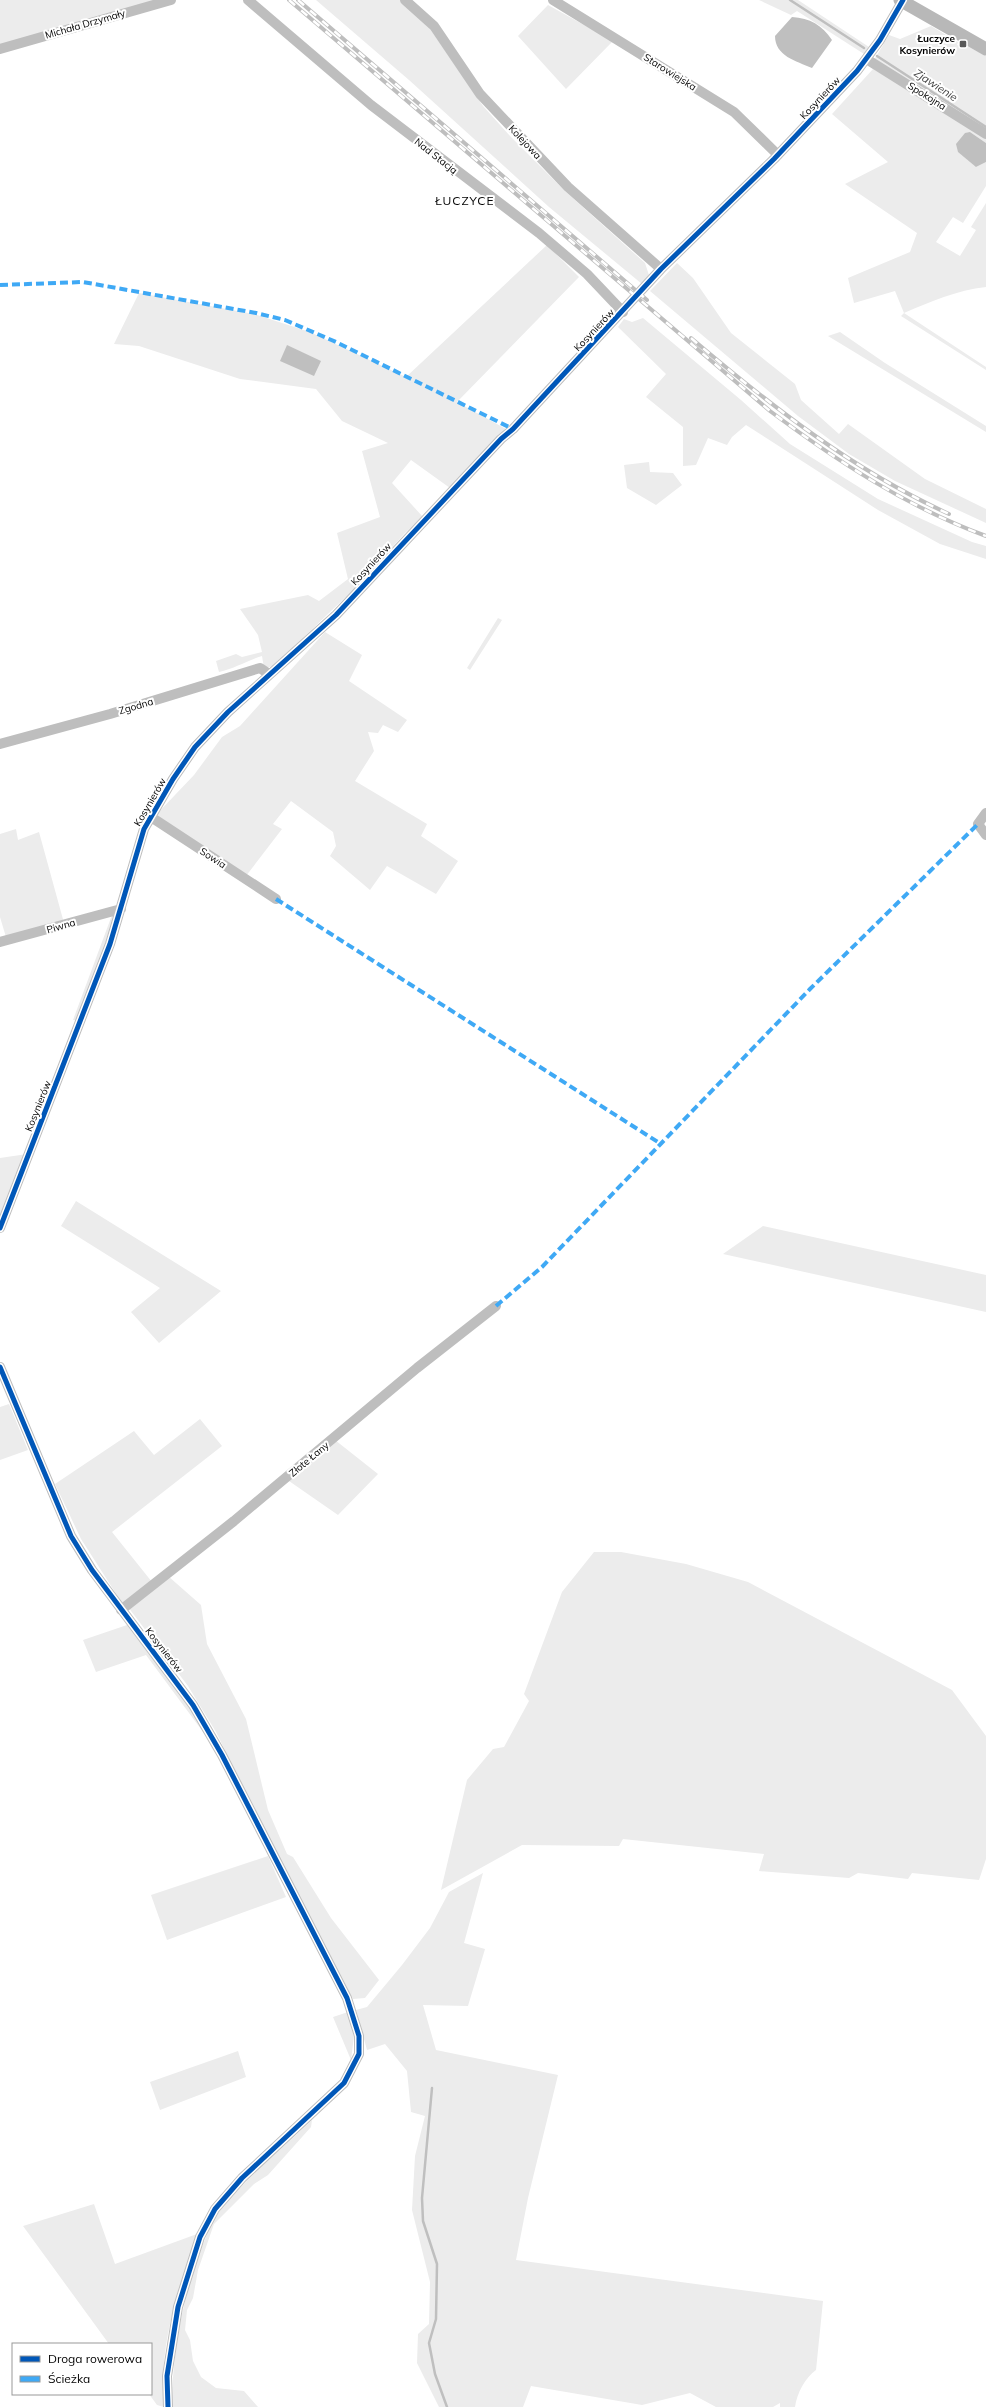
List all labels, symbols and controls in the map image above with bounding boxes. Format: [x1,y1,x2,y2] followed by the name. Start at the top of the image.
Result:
[43,6,127,42] street label: Michała Drzymały
[900,32,956,57] place label: Łuczyce Kosynierów
[958,39,968,49] marker: Łuczyce Kosynierów
[641,51,699,93] street label: Starowiejska
[912,66,960,104] water label: Zjawienie
[797,74,843,122] street label: Kosynierów
[905,79,949,113] street label: Spokojna
[506,122,544,162] street label: Kolejowa
[412,135,460,177] street label: Nad Stacją
[434,193,495,208] district label: ŁUCZYCE
[571,306,617,354] street label: Kosynierów
[348,540,394,588] street label: Kosynierów
[117,695,155,717] street label: Zgodna
[131,775,169,828] street label: Kosynierów
[197,845,229,871] street label: Sowia
[45,916,77,936] street label: Piwna
[22,1078,54,1133] street label: Kosynierów
[286,1438,332,1479] street label: Złote Łany
[142,1625,186,1675] street label: Kosynierów
[12,2343,152,2395] legend
[48,2351,142,2366] text: Droga rowerowa
[48,2371,90,2386] text: Ścieżka

